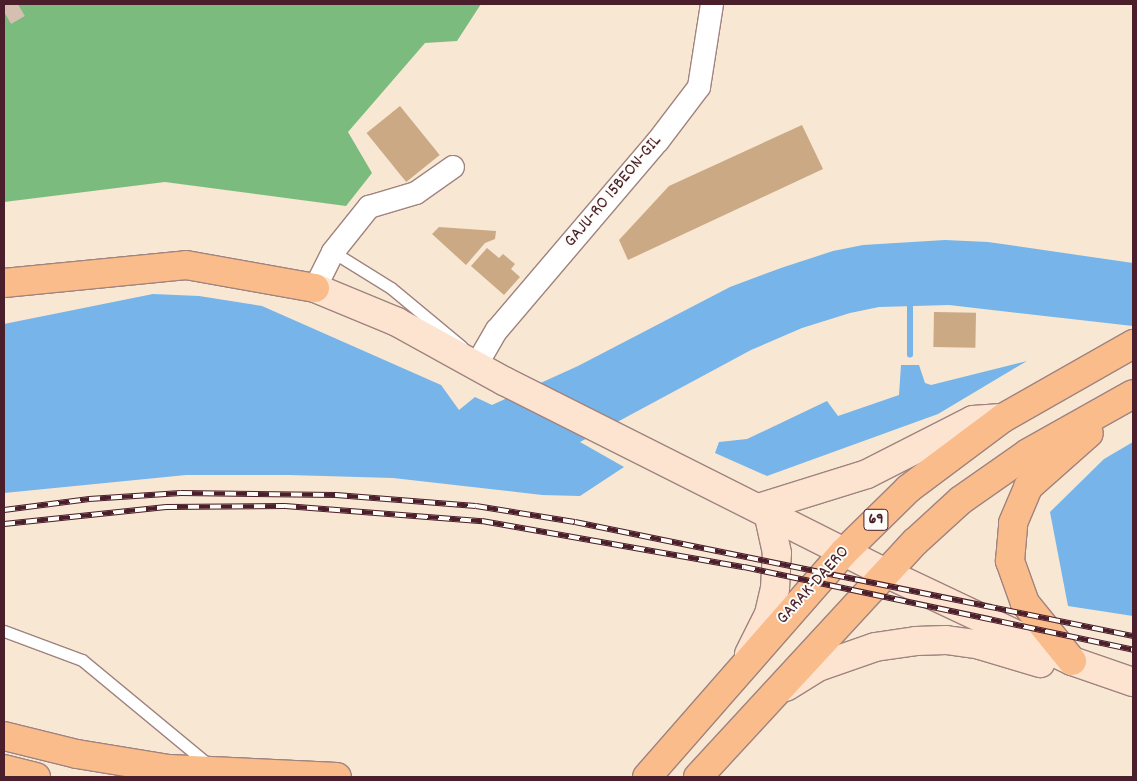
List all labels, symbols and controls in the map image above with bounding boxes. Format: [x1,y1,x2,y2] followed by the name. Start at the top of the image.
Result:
[561,131,667,253] street label: GAJU-RO 15BEON-GIL
[862,506,890,534] road number: 69
[773,542,855,630] street label: GARAK-DAERO

